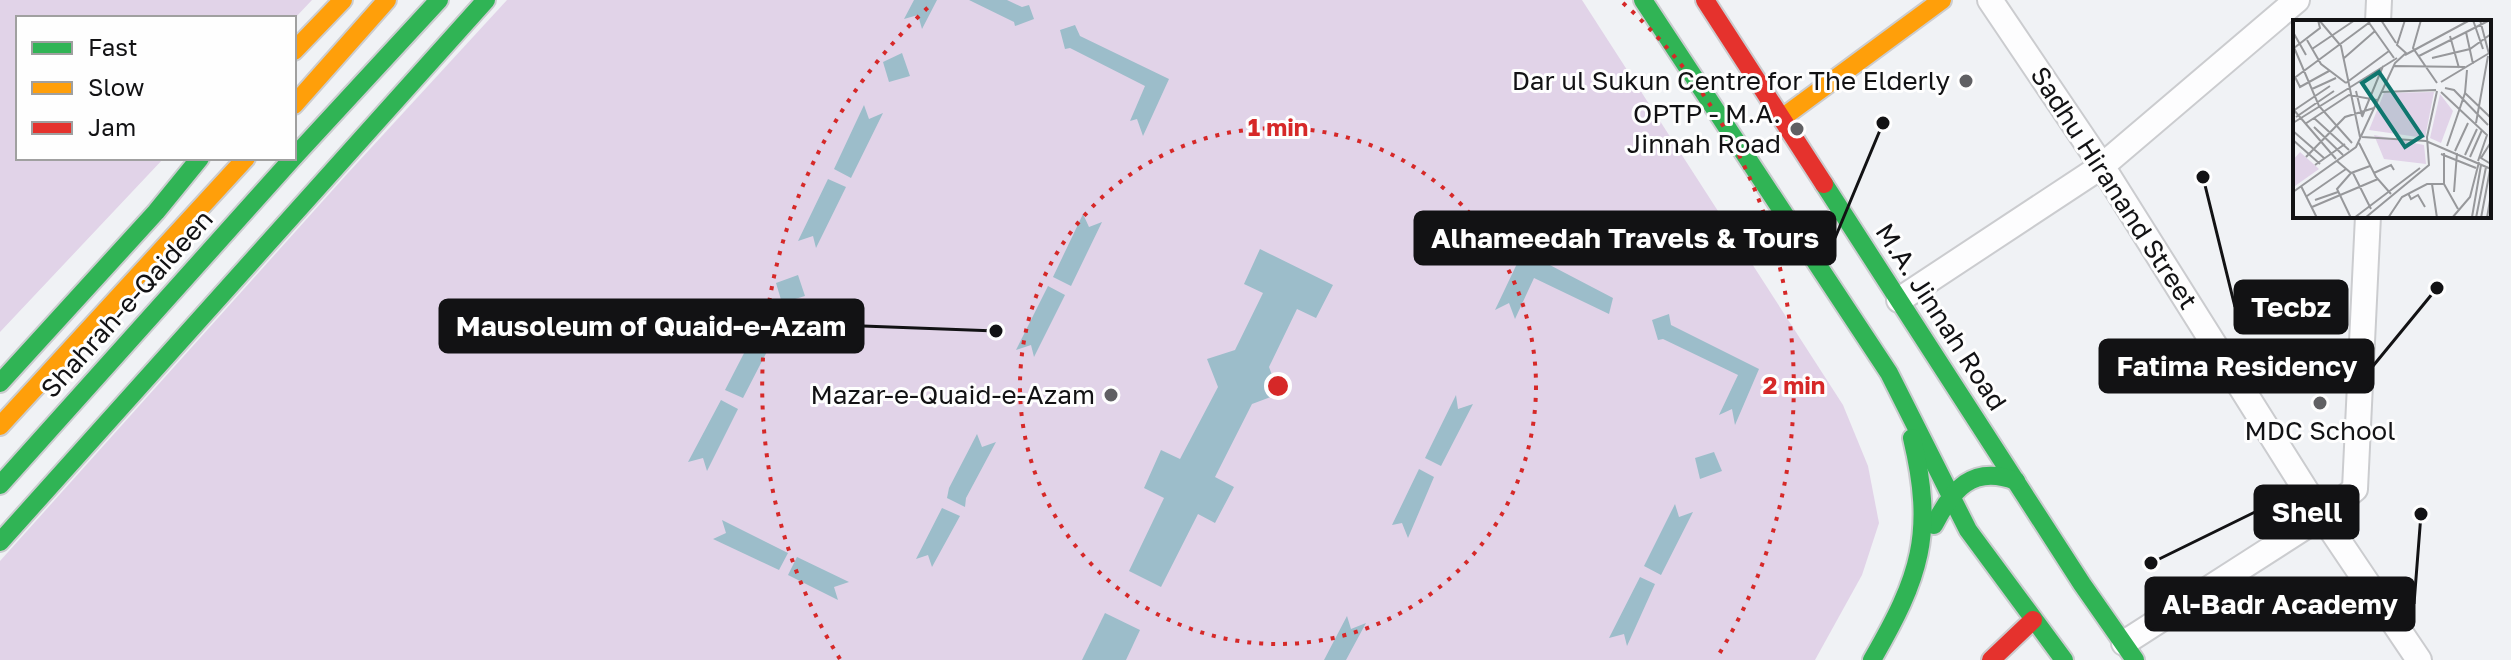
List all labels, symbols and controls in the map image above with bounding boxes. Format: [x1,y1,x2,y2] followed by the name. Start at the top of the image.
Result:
[16,16,296,160] legend
[2293,20,2491,218] inset map
[88,32,138,61] text: Fast
[2024,61,2204,315] street label: Sadhu Hiranand Street
[1512,65,1950,96] place label: Dar ul Sukun Centre for The Elderly
[88,72,144,101] text: Slow
[1957,72,1975,90] marker: Dar ul Sukun Centre for The Elderly
[1627,98,1781,159] place label: OPTP - M.A. Jinnah Road
[88,112,136,141] text: Jam
[1248,112,1308,141] text: 1 min
[1788,120,1806,138] marker: OPTP - M.A. Jinnah Road
[34,203,219,404] street label: Shahrah-e-Qaideen
[1415,212,1835,264] callout: Alhameedah Travels & Tours
[1869,217,2013,416] street label: M.A. Jinnah Road
[1431,221,1819,254] text: Alhameedah Travels & Tours
[2235,281,2347,333] callout: Tecbz
[2251,290,2331,323] text: Tecbz
[440,300,863,352] callout: Mausoleum of Quaid-e-Azam
[456,309,846,342] text: Mausoleum of Quaid-e-Azam
[2100,340,2373,392] callout: Fatima Residency
[2117,349,2358,382] text: Fatima Residency
[1763,370,1825,399] text: 2 min
[1264,372,1292,400] centre of rings
[810,379,1095,410] place label: Mazar-e-Quaid-e-Azam
[1102,386,1120,404] marker: Mazar-e-Quaid-e-Azam
[2311,394,2329,412] marker: MDC School
[2244,415,2396,446] place label: MDC School
[2255,486,2358,538] callout: Shell
[2272,495,2342,528] text: Shell
[2146,578,2414,630] callout: Al-Badr Academy
[2162,587,2398,620] text: Al-Badr Academy

